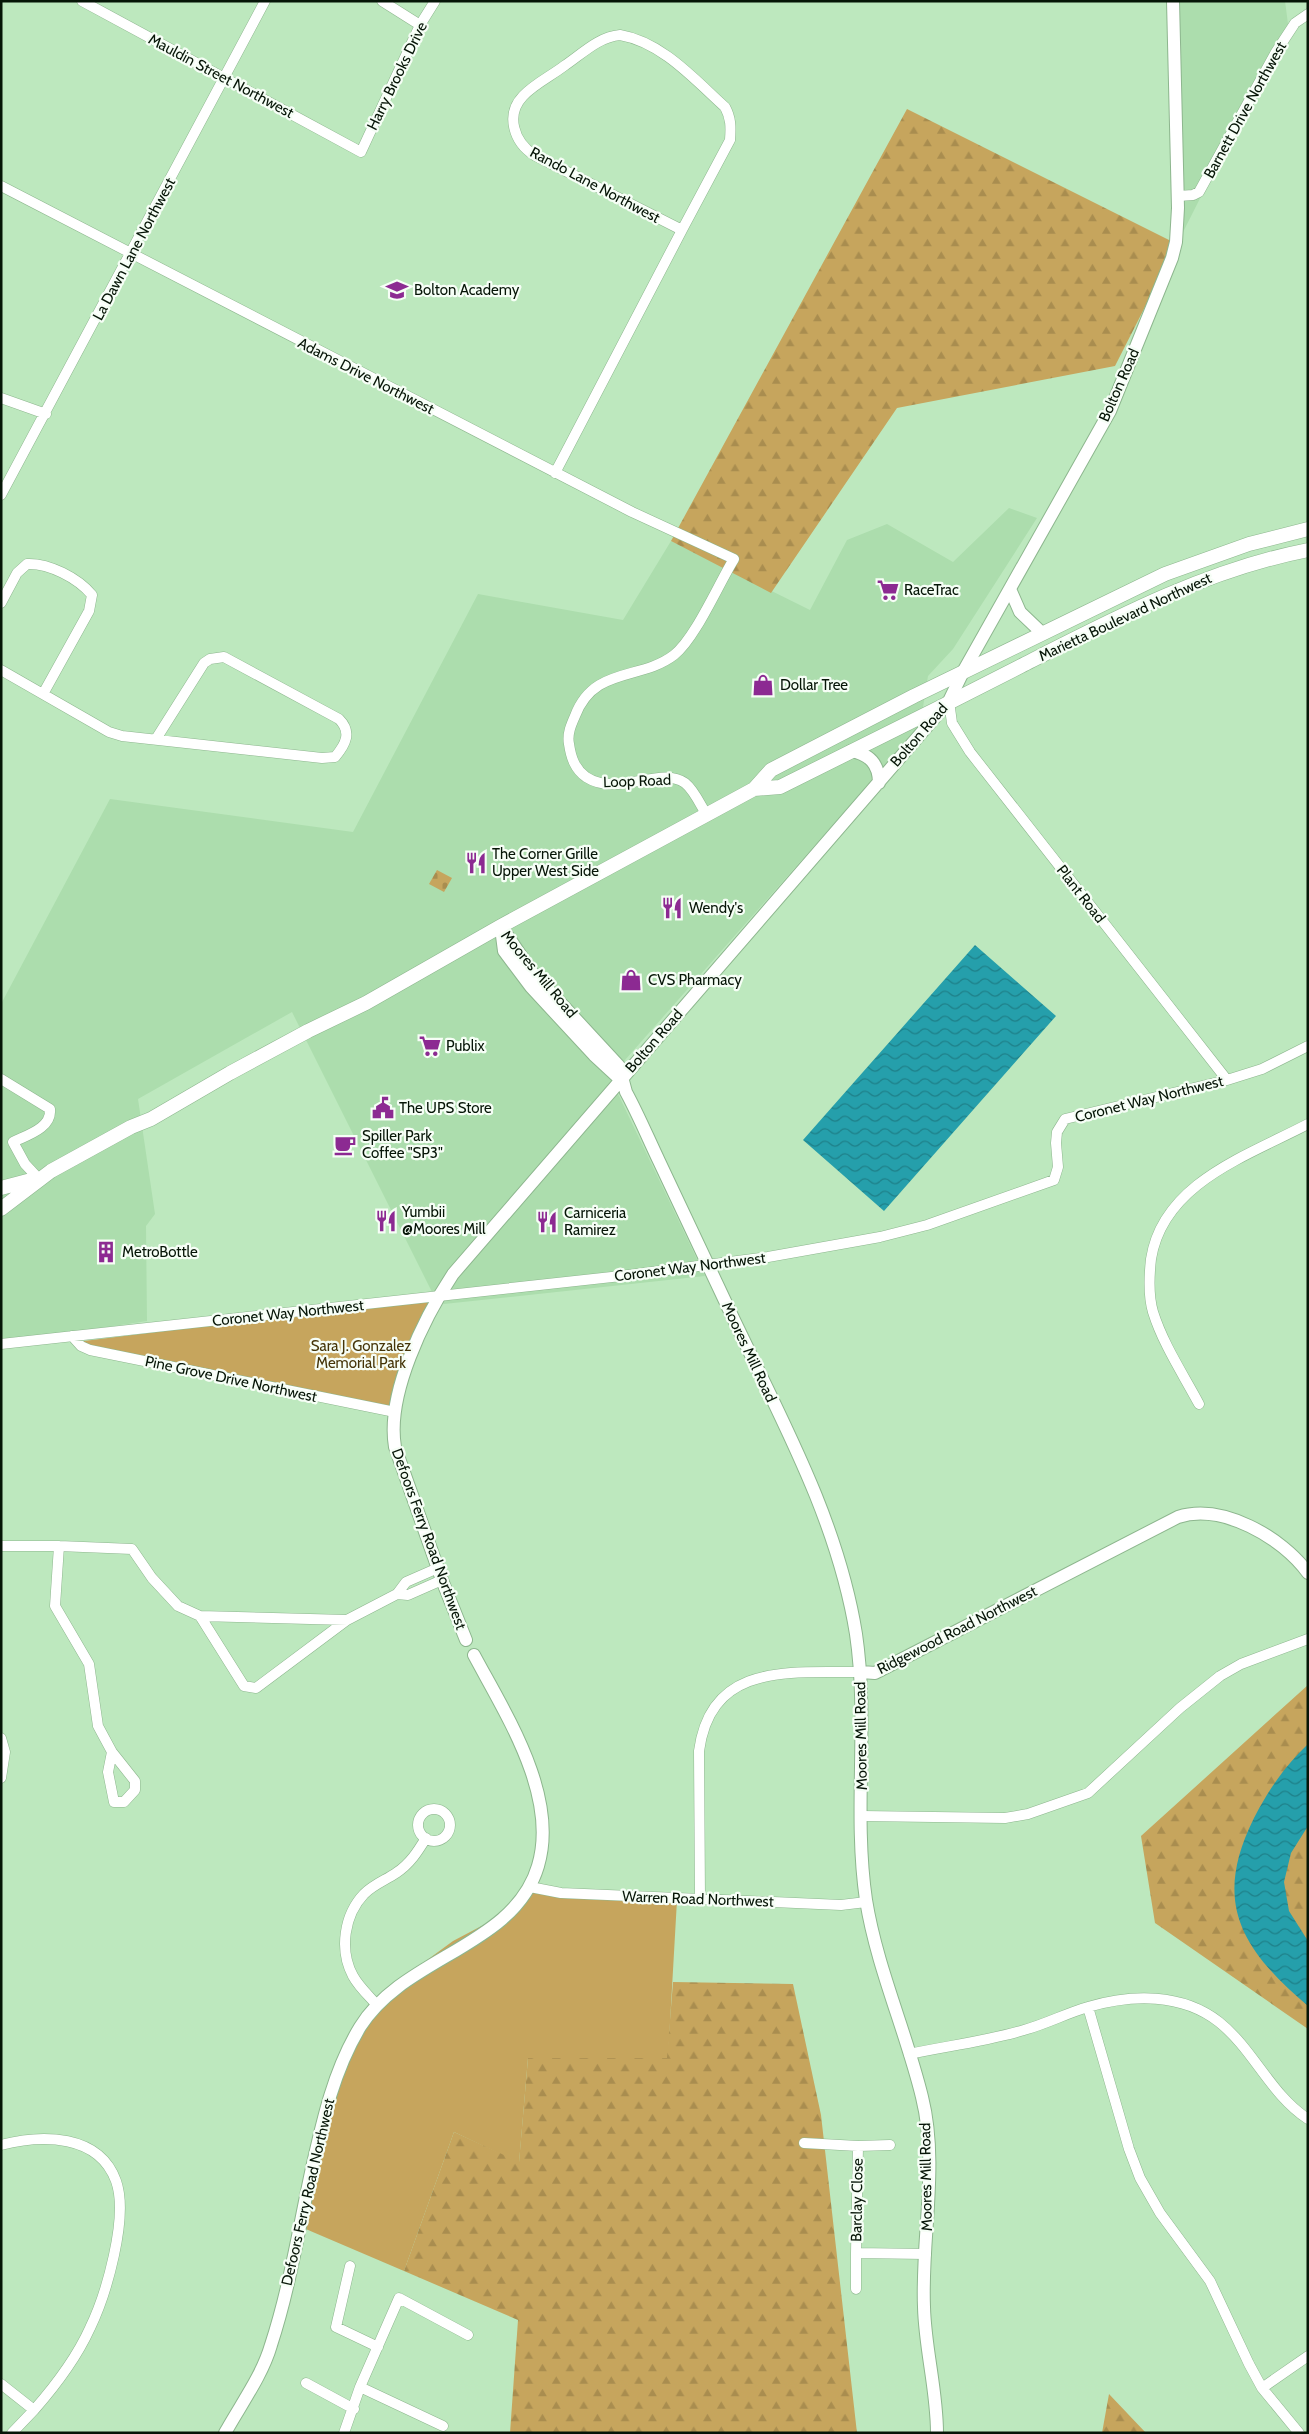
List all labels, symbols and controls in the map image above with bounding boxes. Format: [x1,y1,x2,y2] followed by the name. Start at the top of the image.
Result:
[363,19,431,133] street label: Harry Brooks Drive
[145,30,297,122] street label: Mauldin Street Northwest
[1200,38,1290,182] street label: Barnett Drive Northwest
[527,143,663,227] street label: Rando Lane Northwest
[89,175,179,323] street label: La Dawn Lane Northwest
[384,277,410,303] school or university icon: Bolton Academy
[414,281,520,299] place label: Bolton Academy
[295,334,437,418] street label: Adams Drive Northwest
[1095,346,1143,424] street label: Bolton Road
[1036,569,1214,665] street label: Marietta Boulevard Northwest
[875,577,901,603] supermarket icon: RaceTrac
[904,581,959,599] place label: RaceTrac
[750,672,776,698] shop icon: Dollar Tree
[780,676,848,694] place label: Dollar Tree
[887,700,951,770] street label: Bolton Road
[603,771,671,791] street label: Loop Road
[492,845,599,880] place label: The Corner Grille Upper West Side
[463,850,489,876] restaurant icon: The Corner Grille Upper West Side
[1053,861,1109,927] street label: Plant Road
[659,895,685,921] restaurant icon: Wendy's
[689,899,743,917] place label: Wendy's
[497,927,581,1021] street label: Moores Mill Road
[618,967,644,993] shop icon: CVS Pharmacy
[648,971,742,989] place label: CVS Pharmacy
[622,1006,686,1076] street label: Bolton Road
[417,1033,443,1059] supermarket icon: Publix
[446,1037,485,1055] place label: Publix
[1073,1072,1225,1126] street label: Coronet Way Northwest
[370,1095,396,1121] public building icon: The UPS Store
[399,1099,492,1117] place label: The UPS Store
[362,1127,443,1162] place label: Spiller Park Coffee "SP3"
[332,1132,358,1158] cafe icon: Spiller Park Coffee "SP3"
[401,1203,486,1238] place label: Yumbii @Moores Mill
[564,1204,627,1239] place label: Carniceria Ramirez
[373,1208,399,1234] restaurant icon: Yumbii @Moores Mill
[534,1209,560,1235] restaurant icon: Carniceria Ramirez
[93,1239,119,1265] building icon: MetroBottle
[122,1243,198,1261] place label: MetroBottle
[613,1249,767,1285] street label: Coronet Way Northwest
[211,1296,365,1330] street label: Coronet Way Northwest
[718,1299,780,1405] street label: Moores Mill Road
[311,1337,411,1372] park label: Sara J. Gonzalez Memorial Park
[143,1352,319,1406] street label: Pine Grove Drive Northwest
[388,1446,470,1632] street label: Defoors Ferry Road Northwest
[874,1582,1040,1678] street label: Ridgewood Road Northwest
[851,1682,871,1790] street label: Moores Mill Road
[622,1887,774,1911] street label: Warren Road Northwest
[278,2097,338,2287] street label: Defoors Ferry Road Northwest
[916,2123,936,2231] street label: Moores Mill Road
[847,2158,867,2242] street label: Barclay Close

